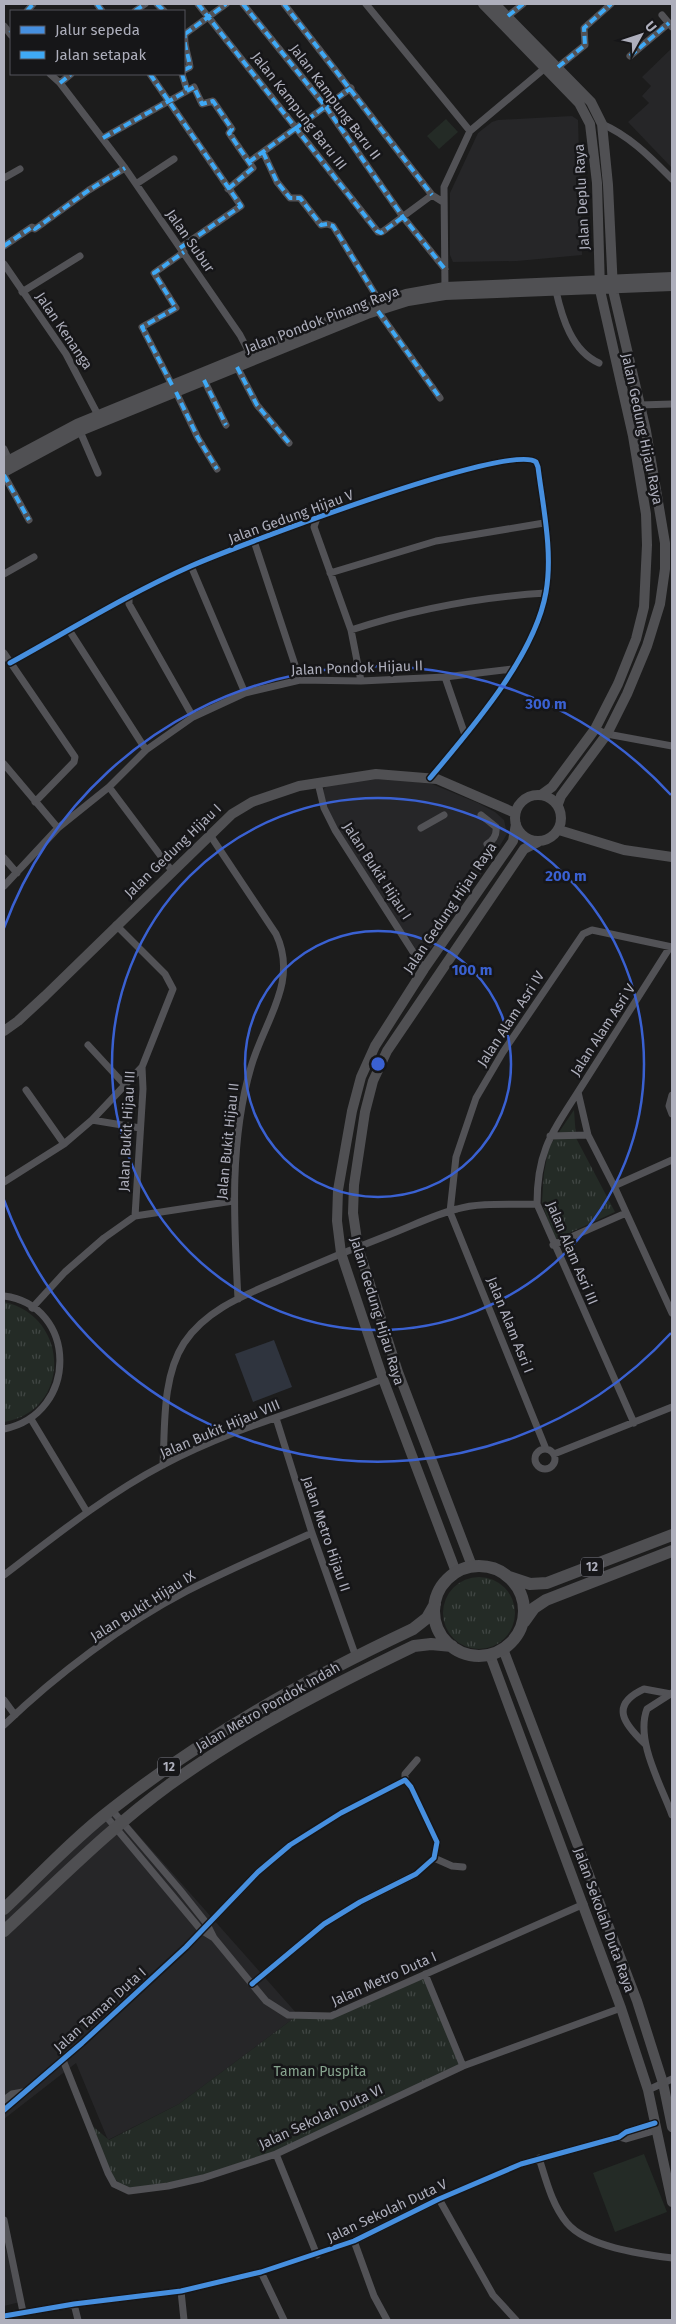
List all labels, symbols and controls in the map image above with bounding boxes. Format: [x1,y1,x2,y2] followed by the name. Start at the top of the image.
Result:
[10,10,185,75] legend
[616,10,666,60] north arrow
[641,18,660,36] text: U
[55,21,140,39] text: Jalur sepeda
[286,41,384,163] street label: Jalan Kampung Baru II
[55,46,146,64] text: Jalan setapak
[248,49,350,173] street label: Jalan Kampung Baru III
[571,144,593,250] street label: Jalan Deplu Raya
[162,206,218,276] street label: Jalan Subur
[242,283,402,357] street label: Jalan Pondok Pinang Raya
[32,289,96,373] street label: Jalan Kenanga
[618,352,666,506] street label: Jalan Gedung Hijau Raya
[226,486,356,548] street label: Jalan Gedung Hijau V
[291,657,423,679] street label: Jalan Pondok Hijau II
[524,695,567,713] text: 300 m
[121,800,225,902] street label: Jalan Gedung Hijau I
[339,819,415,923] street label: Jalan Bukit Hijau I
[400,839,500,977] street label: Jalan Gedung Hijau Raya
[545,867,587,885] text: 200 m
[452,961,492,979] text: 100 m
[474,968,548,1070] street label: Jalan Alam Asri IV
[567,981,639,1079] street label: Jalan Alam Asri V
[369,1055,387,1073] centre of rings
[115,1070,139,1192] street label: Jalan Bukit Hijau III
[213,1082,243,1200] street label: Jalan Bukit Hijau II
[543,1199,601,1307] street label: Jalan Alam Asri III
[346,1235,408,1387] street label: Jalan Gedung Hijau Raya
[483,1274,537,1376] street label: Jalan Alam Asri I
[157,1396,283,1462] street label: Jalan Bukit Hijau VIII
[298,1474,354,1594] street label: Jalan Metro Hijau II
[581,1558,603,1576] road number: 12
[87,1567,199,1645] street label: Jalan Bukit Hijau IX
[193,1659,343,1755] street label: Jalan Metro Pondok Indah
[158,1758,180,1776] road number: 12
[570,1845,638,1995] street label: Jalan Sekolah Duta Raya
[329,1948,439,2010] street label: Jalan Metro Duta I
[50,1964,150,2056] street label: Jalan Taman Duta I
[274,2063,366,2080] park label: Taman Puspita
[256,2081,386,2153] street label: Jalan Sekolah Duta VI
[324,2176,450,2246] street label: Jalan Sekolah Duta V

